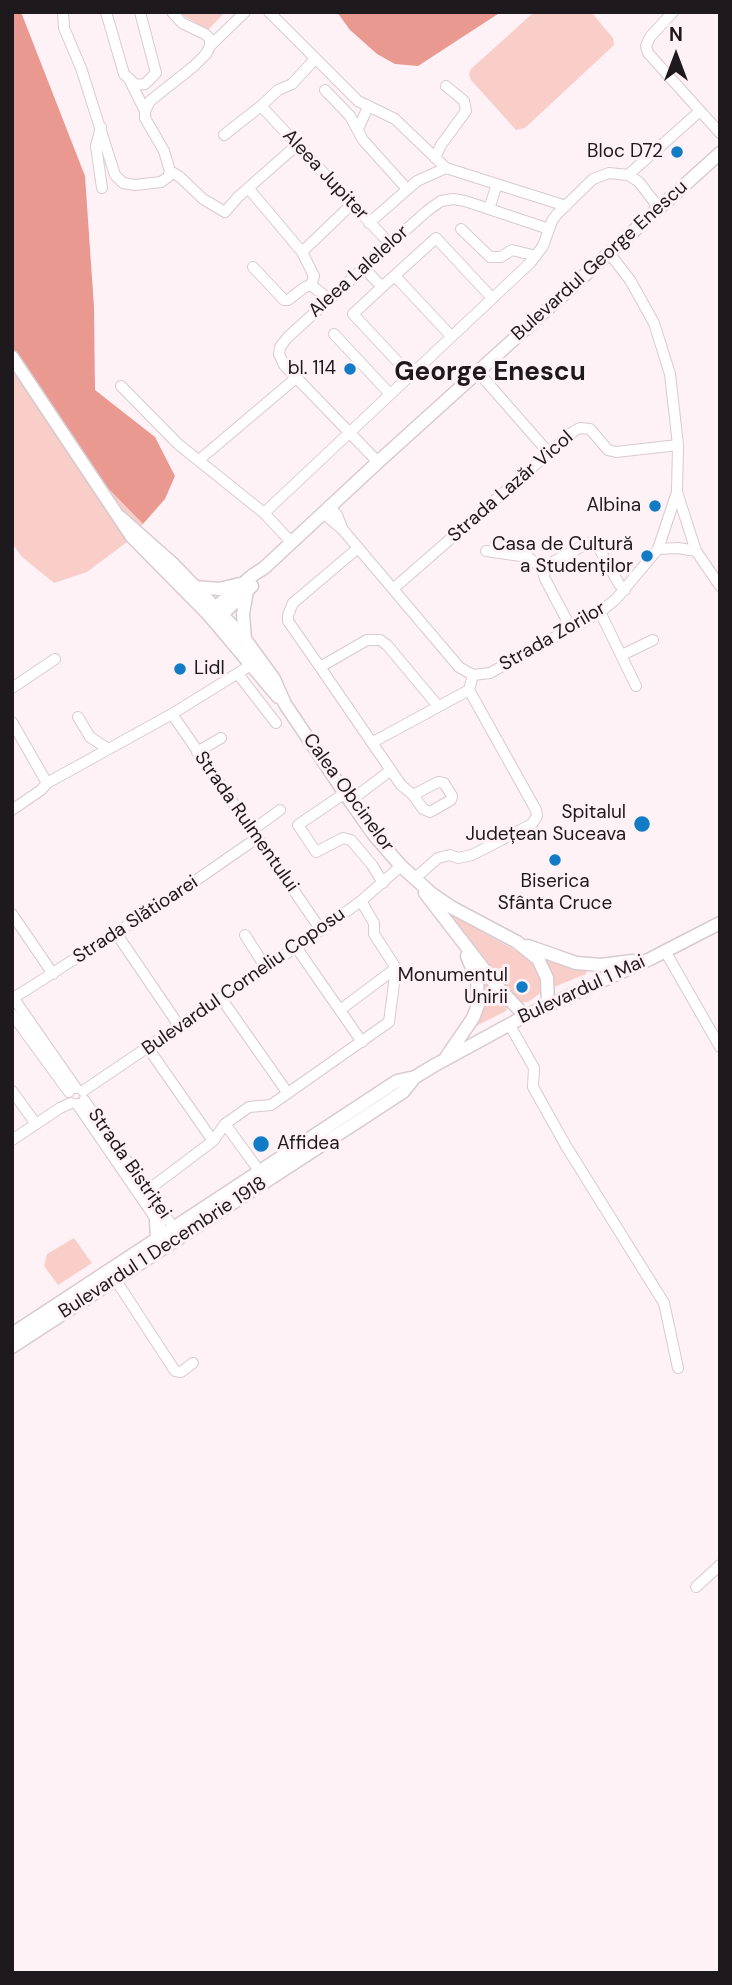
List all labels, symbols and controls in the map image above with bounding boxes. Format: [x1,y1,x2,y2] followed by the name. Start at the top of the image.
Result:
[641,21,711,91] north arrow
[669,22,683,47] text: N
[277,125,373,225] street label: Aleea Jupiter
[587,141,663,163] place label: Bloc D72
[669,144,685,160] marker: Bloc D72
[507,176,693,346] street label: Bulevardul George Enescu
[304,221,414,323] street label: Aleea Lalelelor
[394,357,586,389] district label: George Enescu
[288,358,336,380] place label: bl. 114
[342,361,358,377] marker: bl. 114
[444,426,578,548] street label: Strada Lazăr Vicol
[586,495,641,517] place label: Albina
[647,498,663,514] marker: Albina
[492,534,633,578] place label: Casa de Cultură a Studenților
[639,548,655,564] marker: Casa de Cultură a Studenților
[496,597,610,677] street label: Strada Zorilor
[194,658,225,680] place label: Lidl
[172,661,188,677] marker: Lidl
[297,729,399,857] street label: Calea Obcinelor
[189,747,303,897] street label: Strada Rulmentului
[466,802,626,846] place label: Spitalul Județean Suceava
[632,814,652,834] marker: Spitalul Județean Suceava
[547,852,563,868] marker: Biserica Sfânta Cruce
[69,871,203,969] street label: Strada Slătioarei
[498,871,612,915] place label: Biserica Sfânta Cruce
[138,903,350,1061] street label: Bulevardul Corneliu Coposu
[515,951,649,1029] street label: Bulevardul 1 Mai
[398,965,508,1009] place label: Monumentul Unirii
[514,979,530,995] marker: Monumentul Unirii
[82,1104,176,1224] street label: Strada Bistriței
[277,1133,339,1155] place label: Affidea
[251,1134,271,1154] marker: Affidea
[55,1172,271,1324] street label: Bulevardul 1 Decembrie 1918

